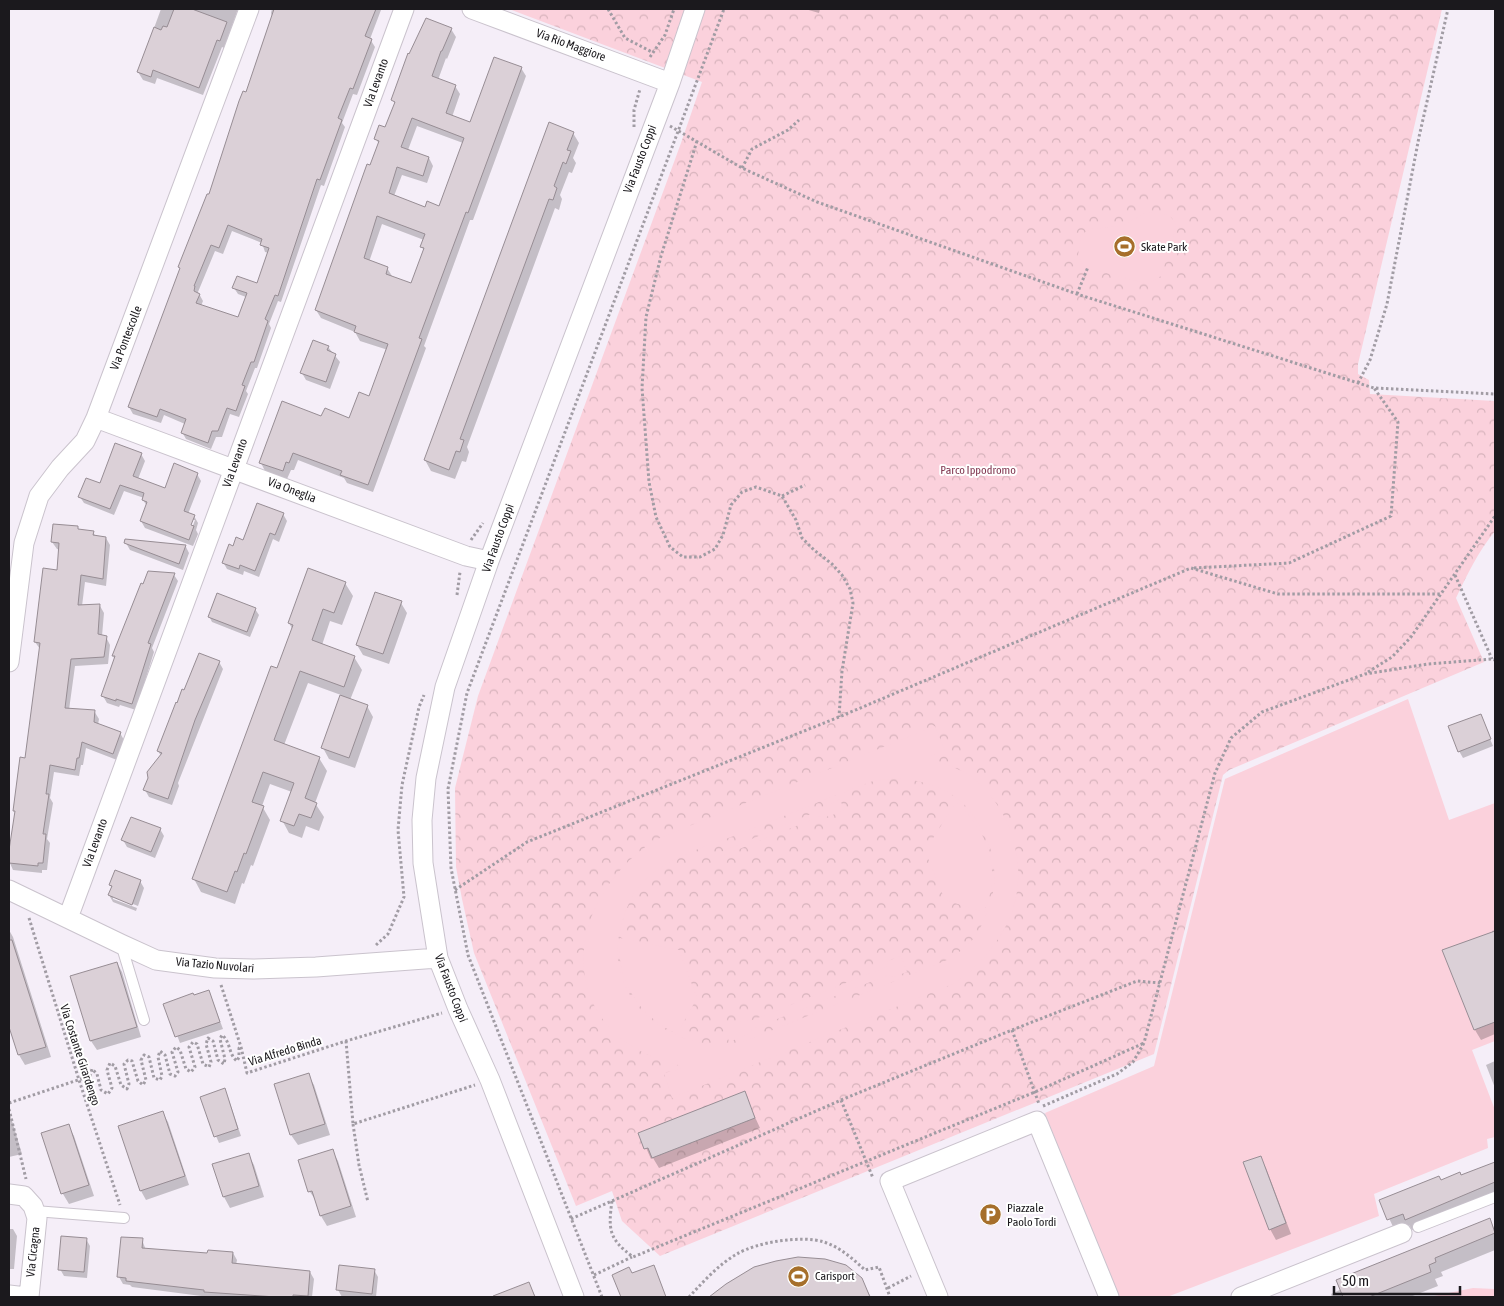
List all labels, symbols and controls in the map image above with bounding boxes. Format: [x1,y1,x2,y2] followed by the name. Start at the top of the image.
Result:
[534,26,608,64] street label: Via Rio Maggiore
[361,56,391,109] street label: Via Levanto
[621,123,659,195] street label: Via Fausto Coppi
[1113,235,1137,259] sports icon: Skate Park
[1141,240,1188,254] place label: Skate Park
[107,304,145,372] street label: Via Pontescolle
[220,436,250,489] street label: Via Levanto
[940,463,1016,477] park label: Parco Ippodromo
[266,474,318,506] street label: Via Oneglia
[479,502,517,574] street label: Via Fausto Coppi
[80,816,110,869] street label: Via Levanto
[432,952,470,1024] street label: Via Fausto Coppi
[175,955,255,975] street label: Via Tazio Nuvolari
[57,1003,103,1108] street label: Via Costante Girardengo
[247,1033,323,1069] street label: Via Alfredo Binda
[1007,1201,1056,1229] place label: Piazzale Paolo Tordi
[979,1203,1003,1227] parking icon: Piazzale Paolo Tordi
[23,1226,43,1278] street label: Via Cicagna
[787,1264,811,1288] sports icon: Carisport
[1334,1264,1460,1296] scale bar
[815,1269,855,1283] place label: Carisport
[1342,1272,1369,1289] text: 50 m

